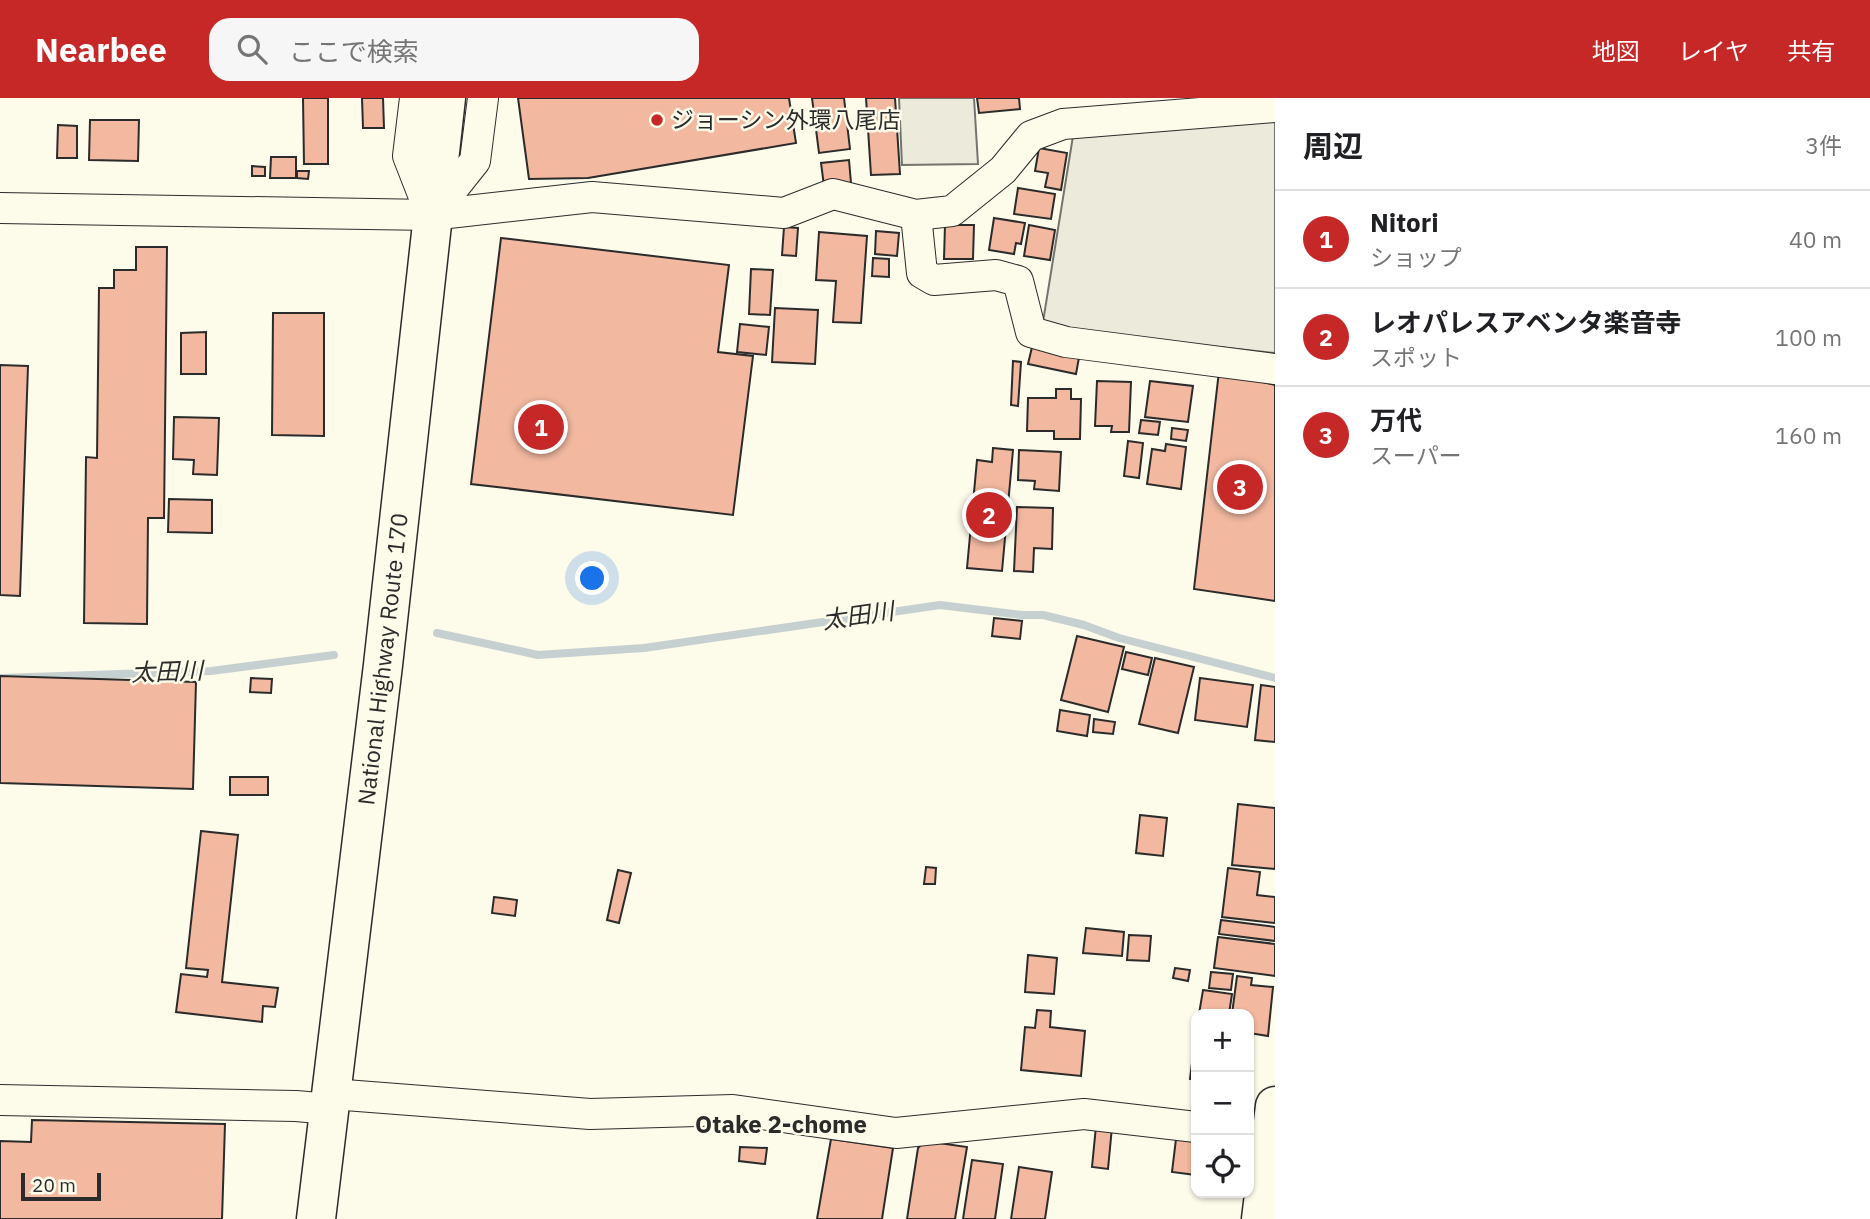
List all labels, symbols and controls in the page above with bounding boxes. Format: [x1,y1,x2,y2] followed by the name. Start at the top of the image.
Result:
[209,18,699,81] search box
[35,28,167,71] text: Nearbee
[233,30,271,68] icon: search
[289,34,419,68] text: ここで検索
[1592,35,1640,67] text: 地図
[1678,35,1749,67] text: レイヤ
[1787,35,1835,67] text: 共有
[671,104,901,134] place label: ジョーシン外環八尾店
[649,112,665,128] marker: ジョーシン外環八尾店
[1303,126,1363,165] text: 周辺
[1805,130,1842,160] text: 3件
[1370,205,1439,239] text: Nitori
[1319,224,1333,254] text: 1
[1789,224,1842,254] text: 40 m
[1370,242,1462,272] text: ショップ
[1370,305,1681,339] text: レオパレスアベンタ楽音寺
[1319,322,1333,352] text: 2
[1775,322,1842,352] text: 100 m
[1370,342,1462,372] text: スポット
[518,401,564,453] pin: 1
[1370,403,1422,437] text: 万代
[1319,420,1333,450] text: 3
[1775,420,1842,450] text: 160 m
[1370,440,1462,470] text: スーパー
[1217,461,1263,513] pin: 3
[966,489,1012,541] pin: 2
[350,511,414,807] street label: National Highway Route 170
[575,561,609,595] your location
[820,594,899,636] water label: 太田川
[130,654,206,688] water label: 太田川
[1191,1009,1254,1198] map controls
[1191,1009,1254,1072] button: +
[1191,1072,1254,1135] button: −
[695,1108,867,1140] district label: Otake 2-chome
[1191,1135,1254,1198] button: locate
[21,1170,102,1202] scale bar
[32,1173,76,1197] text: 20 m

